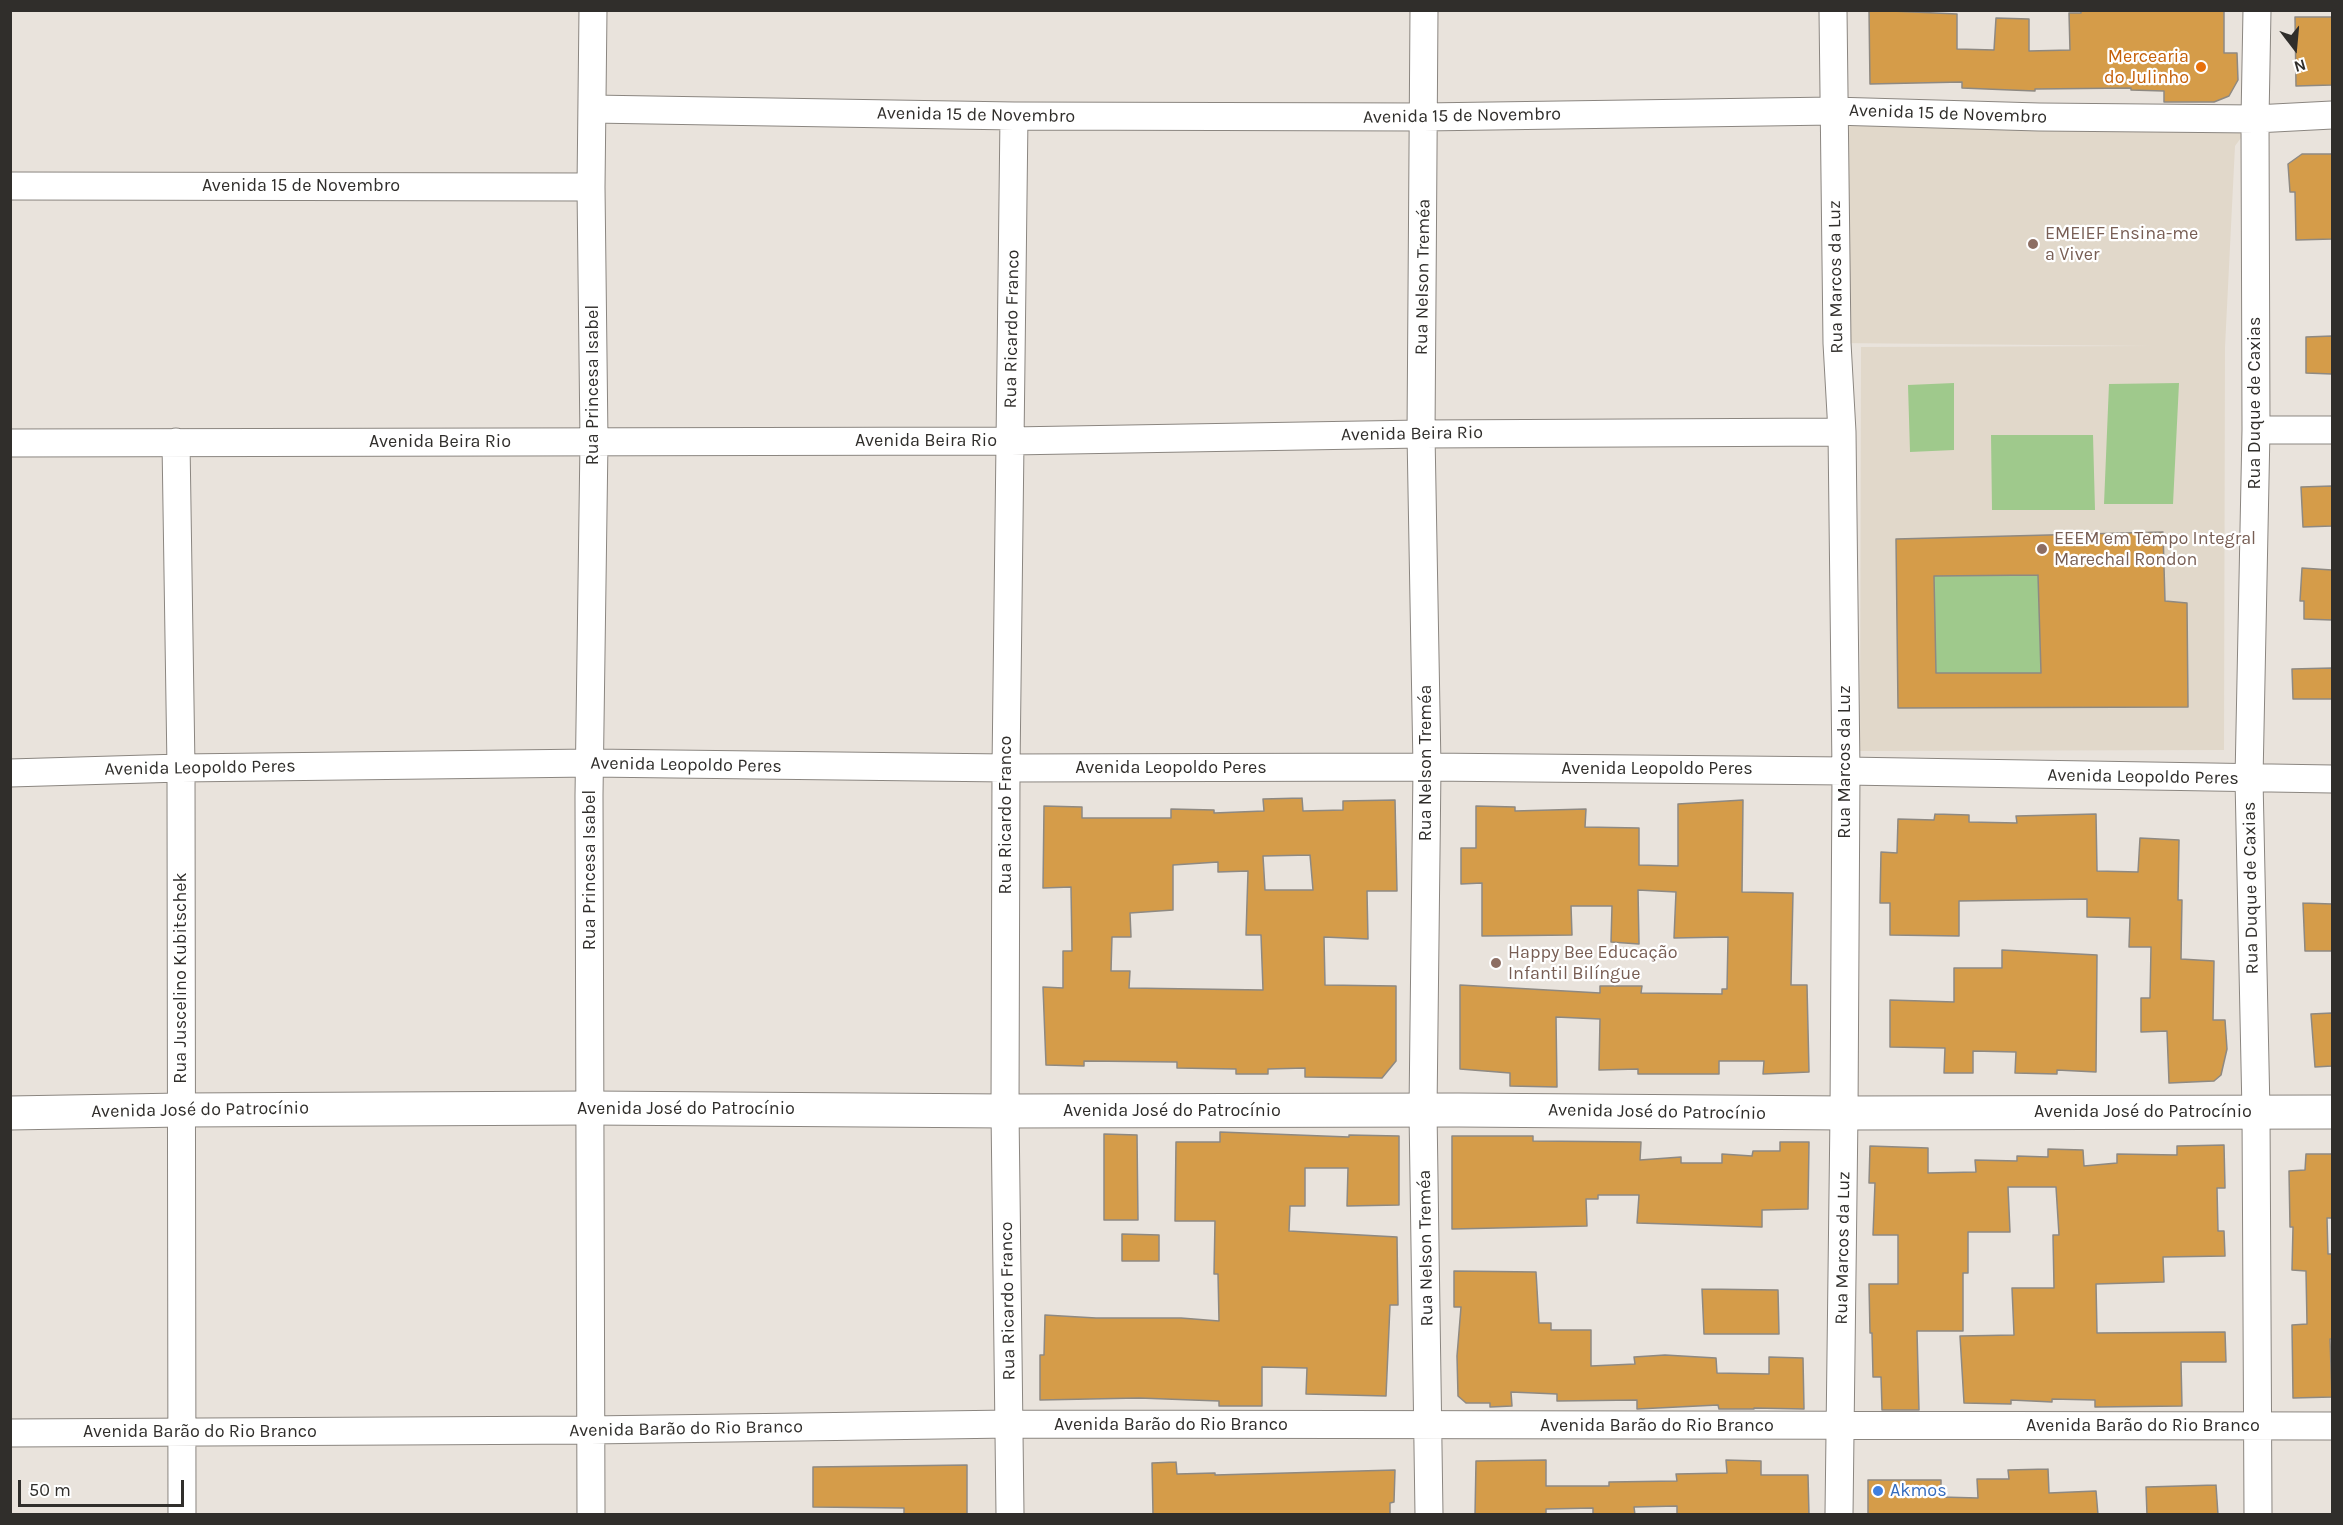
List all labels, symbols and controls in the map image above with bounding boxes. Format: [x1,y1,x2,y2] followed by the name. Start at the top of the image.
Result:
[2265,18,2325,78] north arrow
[2104,46,2189,88] place label: Mercearia do Julinho
[2292,55,2308,76] text: N
[2194,60,2208,74] marker: Mercearia do Julinho
[1849,100,2047,128] street label: Avenida 15 de Novembro
[877,102,1075,128] street label: Avenida 15 de Novembro
[1363,103,1561,129] street label: Avenida 15 de Novembro
[202,175,400,197] street label: Avenida 15 de Novembro
[1411,199,1435,355] street label: Rua Nelson Treméa
[1824,200,1848,354] street label: Rua Marcos da Luz
[2045,223,2198,266] place label: EMEIEF Ensina-me a Viver
[2026,237,2040,251] marker: EMEIEF Ensina-me a Viver
[1000,249,1024,409] street label: Rua Ricardo Franco
[582,305,604,465] street label: Rua Princesa Isabel
[2244,317,2266,489] street label: Rua Duque de Caxias
[1341,422,1483,446] street label: Avenida Beira Rio
[855,430,997,452] street label: Avenida Beira Rio
[369,431,511,453] street label: Avenida Beira Rio
[2054,528,2256,570] place label: EEEM em Tempo Integral Marechal Rondon
[2035,542,2049,556] marker: EEEM em Tempo Integral Marechal Rondon
[1415,685,1437,841] street label: Rua Nelson Treméa
[1834,685,1856,839] street label: Rua Marcos da Luz
[995,736,1017,894] street label: Rua Ricardo Franco
[590,753,782,777] street label: Avenida Leopoldo Peres
[104,756,296,780] street label: Avenida Leopoldo Peres
[1075,757,1267,779] street label: Avenida Leopoldo Peres
[1561,758,1753,780] street label: Avenida Leopoldo Peres
[2047,765,2239,789] street label: Avenida Leopoldo Peres
[579,790,601,950] street label: Rua Princesa Isabel
[2239,801,2263,975] street label: Rua Duque de Caxias
[170,872,192,1084] street label: Rua Juscelino Kubitschek
[1508,942,1677,984] place label: Happy Bee Educação Infantil Bilíngue
[1489,956,1503,970] marker: Happy Bee Educação Infantil Bilíngue
[91,1097,309,1123] street label: Avenida José do Patrocínio
[577,1098,795,1120] street label: Avenida José do Patrocínio
[1548,1099,1766,1125] street label: Avenida José do Patrocínio
[1063,1100,1281,1122] street label: Avenida José do Patrocínio
[2034,1101,2252,1123] street label: Avenida José do Patrocínio
[1414,1170,1438,1326] street label: Rua Nelson Treméa
[1831,1171,1855,1325] street label: Rua Marcos da Luz
[996,1221,1020,1381] street label: Rua Ricardo Franco
[1054,1414,1288,1436] street label: Avenida Barão do Rio Branco
[1540,1415,1774,1437] street label: Avenida Barão do Rio Branco
[2026,1415,2260,1437] street label: Avenida Barão do Rio Branco
[569,1416,803,1442] street label: Avenida Barão do Rio Branco
[83,1421,317,1443] street label: Avenida Barão do Rio Branco
[21,1468,188,1506] scale bar
[29,1479,71,1501] text: 50 m
[1890,1480,1947,1502] place label: Akmos
[1871,1484,1885,1498] marker: Akmos

